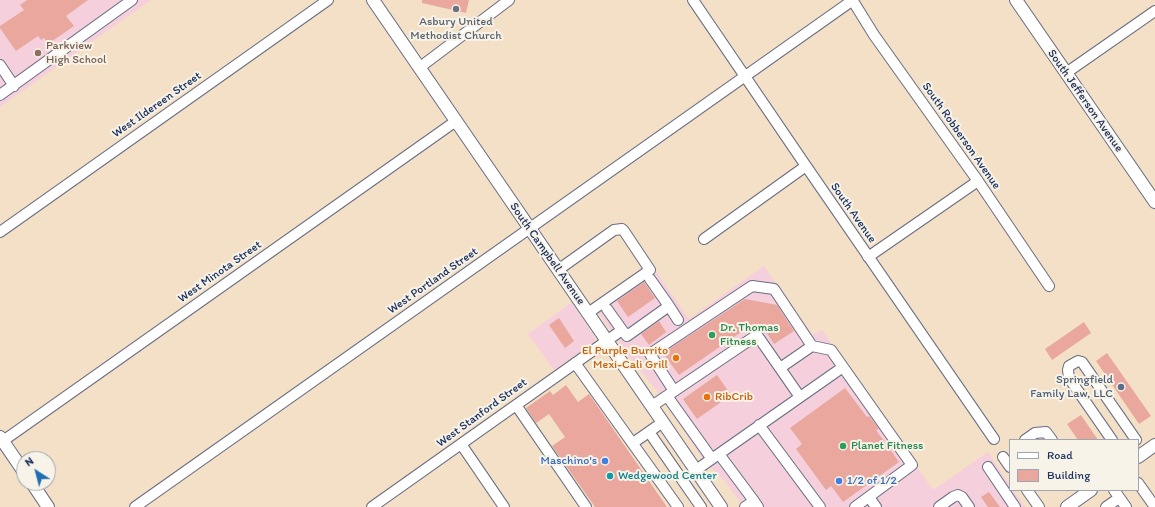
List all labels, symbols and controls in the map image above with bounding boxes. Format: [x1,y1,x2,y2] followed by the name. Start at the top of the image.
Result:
[451,4,461,14] marker: Asbury United Methodist Church
[410,15,502,43] place label: Asbury United Methodist Church
[46,39,107,67] place label: Parkview High School
[1044,47,1126,155] street label: South Jefferson Avenue
[33,48,43,58] marker: Parkview High School
[110,69,204,141] street label: West Ildereen Street
[919,80,1003,192] street label: South Robberson Avenue
[827,180,879,246] street label: South Avenue
[506,200,588,308] street label: South Campbell Avenue
[175,238,265,306] street label: West Minota Street
[385,244,481,318] street label: West Portland Street
[720,321,779,349] place label: Dr. Thomas Fitness
[707,330,717,340] marker: Dr. Thomas Fitness
[582,344,668,372] place label: El Purple Burrito Mexi-Cali Grill
[671,353,681,363] marker: El Purple Burrito Mexi-Cali Grill
[1030,373,1113,401] place label: Springfield Family Law, LLC
[434,375,530,451] street label: West Stanford Street
[1116,382,1126,392] marker: Springfield Family Law, LLC
[715,390,753,404] place label: RibCrib
[702,392,712,402] marker: RibCrib
[851,439,923,453] place label: Planet Fitness
[1009,439,1139,491] legend
[838,441,848,451] marker: Planet Fitness
[1047,448,1073,462] text: Road
[16,451,56,491] north arrow
[22,454,36,469] text: N
[541,454,597,468] place label: Maschino's
[600,456,610,466] marker: Maschino's
[1047,468,1090,482] text: Building
[618,469,717,483] place label: Wedgewood Center
[605,471,615,481] marker: Wedgewood Center
[847,474,897,488] place label: 1/2 of 1/2
[834,476,844,486] marker: 1/2 of 1/2

